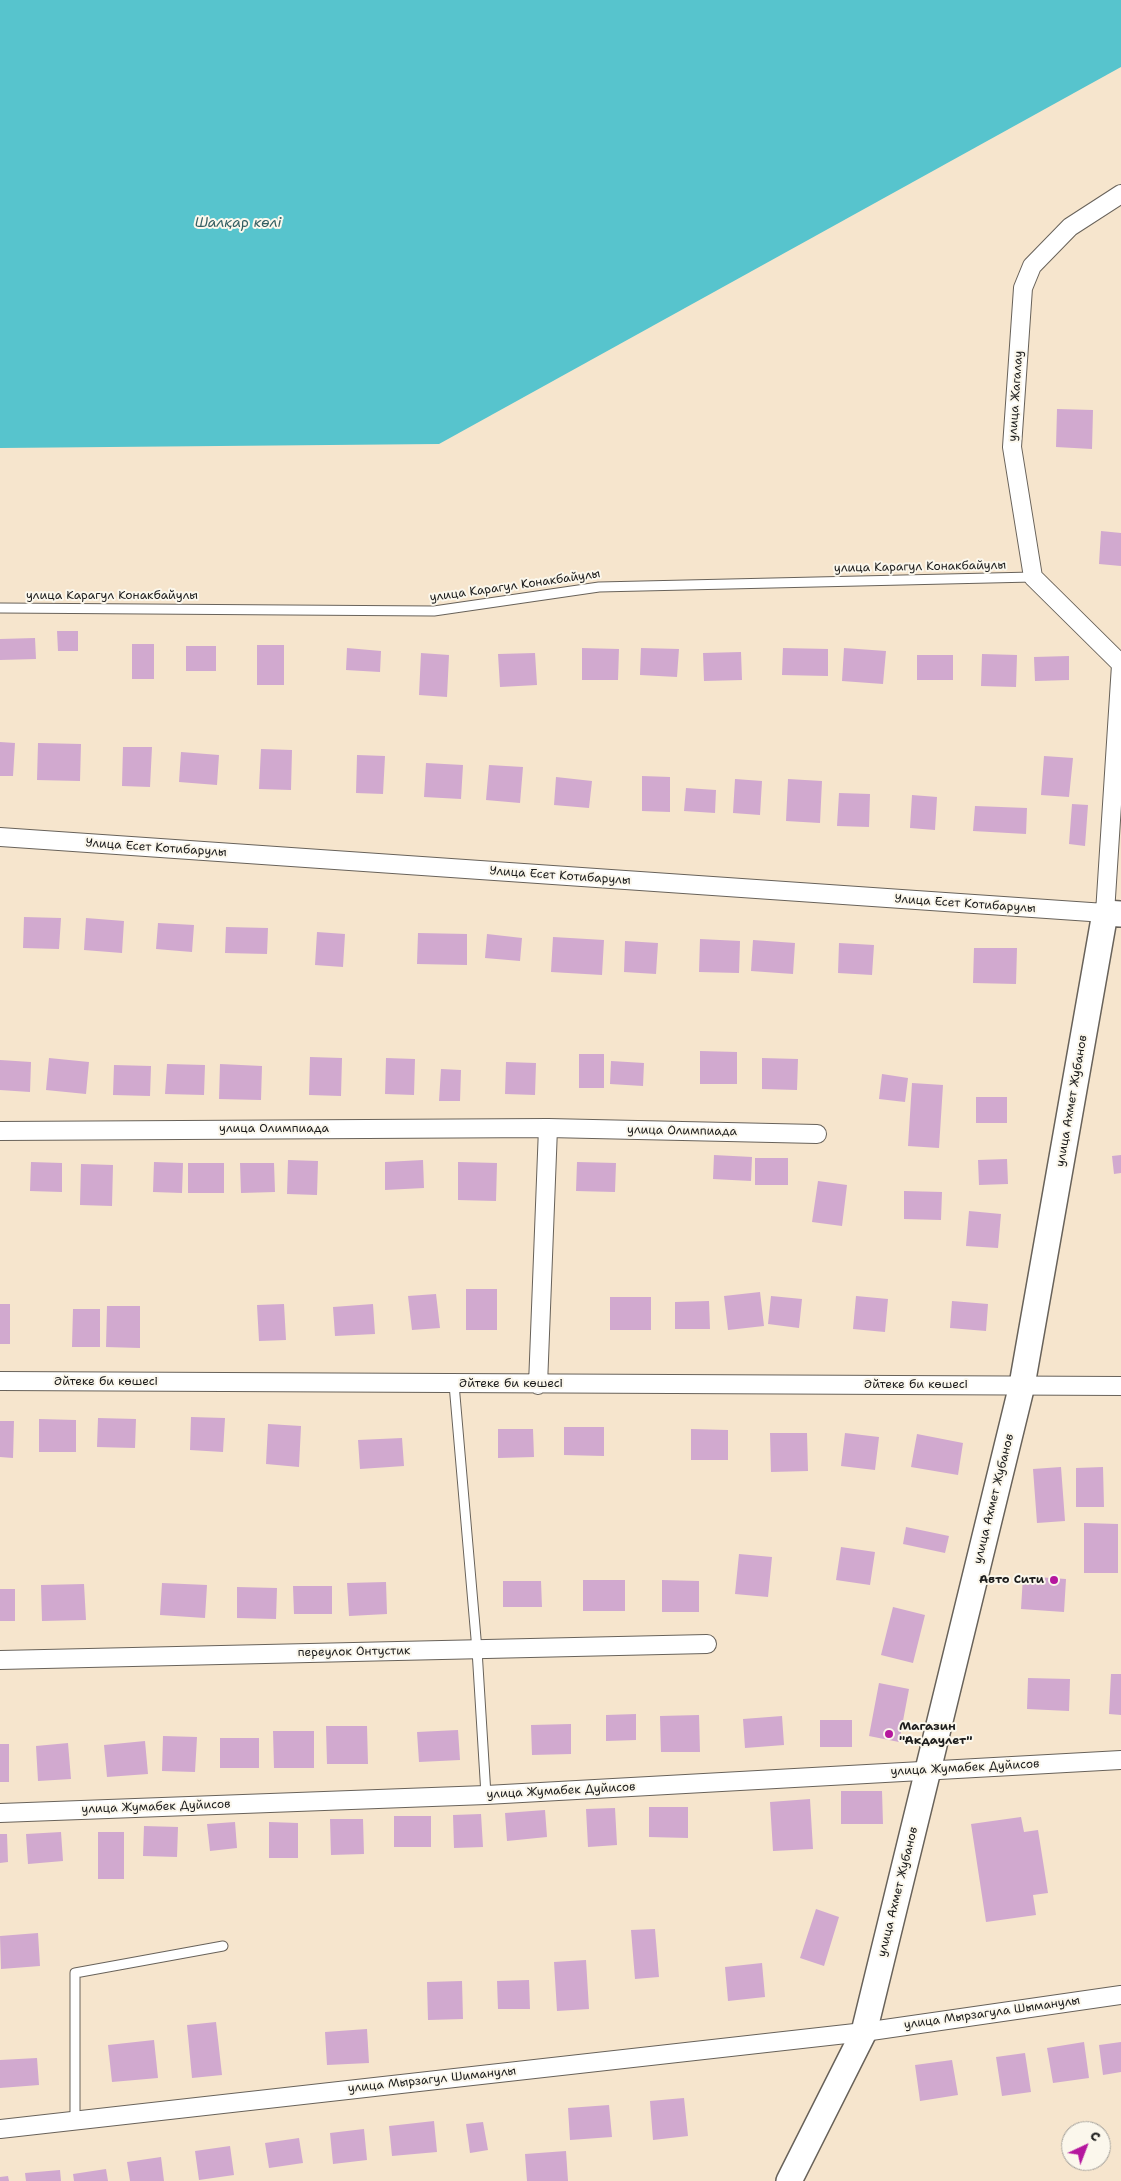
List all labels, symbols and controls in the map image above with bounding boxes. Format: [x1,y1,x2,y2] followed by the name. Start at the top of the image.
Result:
[195,215,281,231] water label: Шалқар көлі
[1006,350,1026,442] street label: улица Жагалау
[834,558,1006,576] street label: улица Карагул Конакбайулы
[429,567,601,605] street label: улица Карагул Конакбайулы
[26,589,198,603] street label: улица Карагул Конакбайулы
[85,836,227,860] street label: Улица Есет Котибарулы
[489,864,631,888] street label: Улица Есет Котибарулы
[894,892,1036,916] street label: Улица Есет Котибарулы
[1053,1034,1091,1168] street label: улица Ахмет Жубанов
[219,1122,329,1136] street label: улица Олимпиада
[627,1123,737,1139] street label: улица Олимпиада
[54,1375,158,1389] street label: Әйтеке би көшесі
[459,1377,563,1391] street label: Әйтеке би көшесі
[864,1378,968,1392] street label: Әйтеке би көшесі
[971,1432,1017,1566] street label: улица Ахмет Жубанов
[979,1573,1044,1587] place label: Авто Сити
[1048,1574,1060,1586] marker: Авто Сити
[298,1644,410,1660] street label: переулок Онтустик
[899,1720,973,1748] place label: Магазин "Акдаулет"
[883,1728,895,1740] marker: Магазин "Акдаулет"
[890,1757,1040,1779] street label: улица Жумабек Дуйисов
[486,1780,636,1802] street label: улица Жумабек Дуйисов
[81,1797,231,1817] street label: улица Жумабек Дуйисов
[875,1825,921,1959] street label: улица Ахмет Жубанов
[903,1994,1081,2032] street label: улица Мырзагула Шыманулы
[347,2064,517,2096] street label: улица Мырзагул Шиманулы
[1061,2121,1111,2171] north arrow
[1086,2126,1105,2145] text: С

